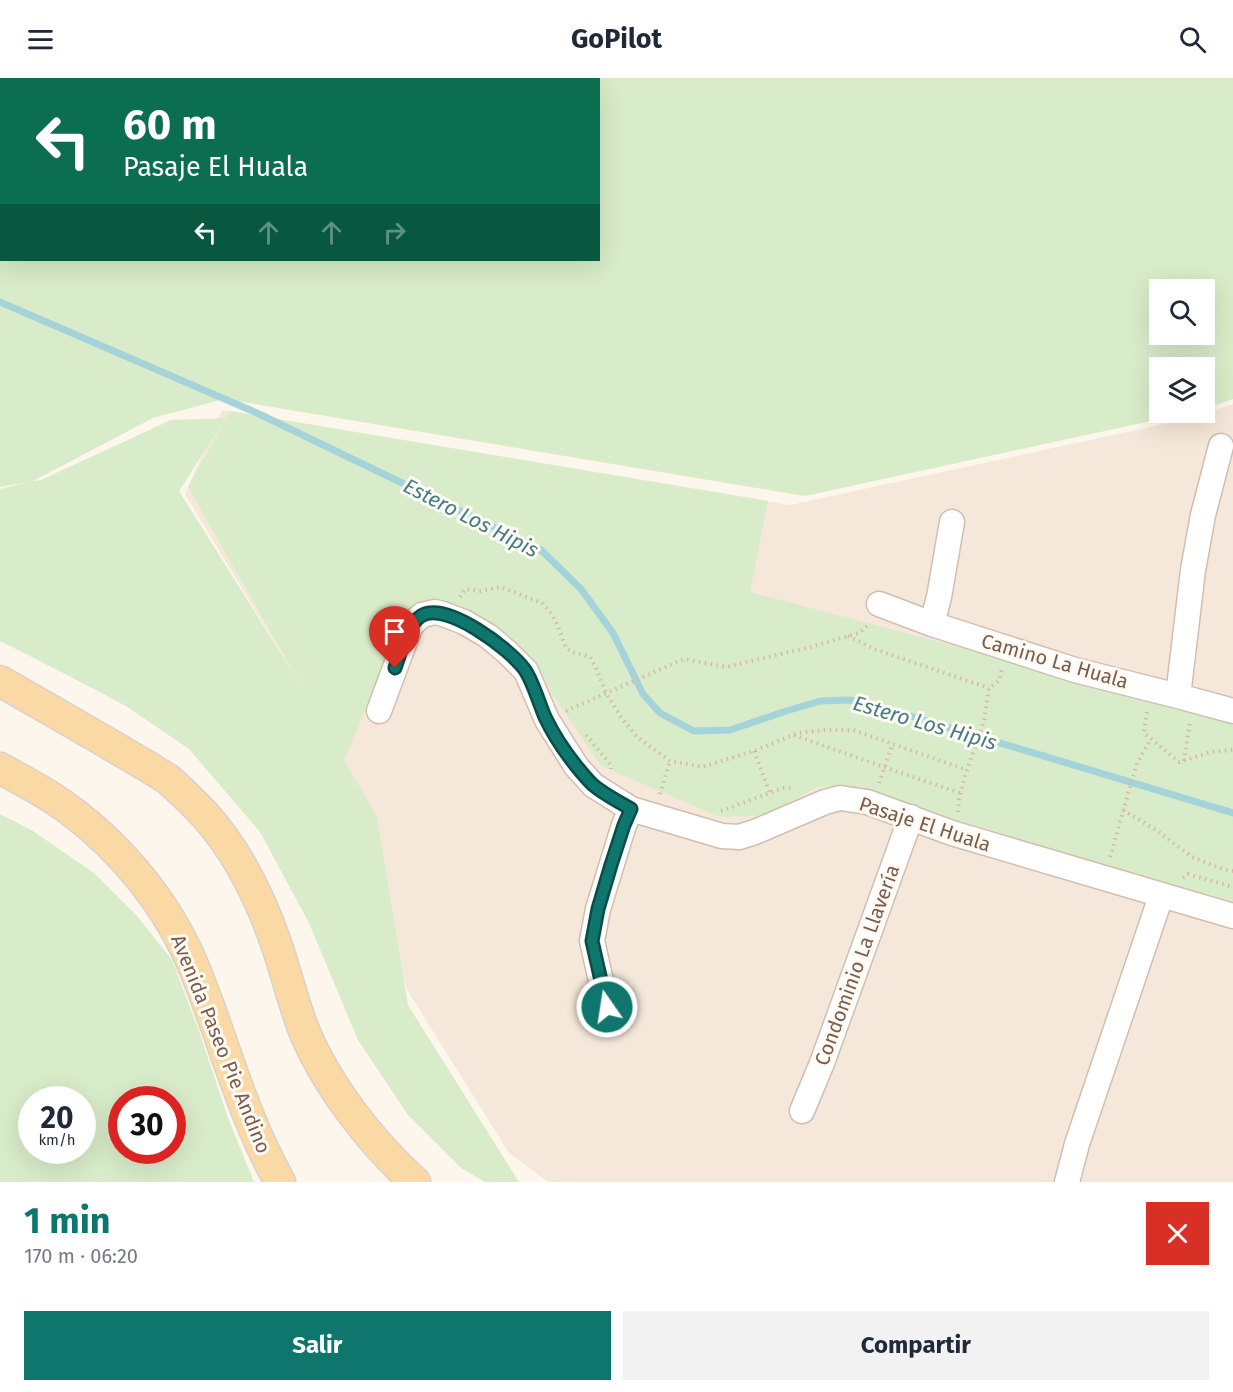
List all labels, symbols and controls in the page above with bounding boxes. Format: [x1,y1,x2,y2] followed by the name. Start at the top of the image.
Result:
[24,23,57,56] icon: menu
[571,23,662,55] text: GoPilot
[1176,23,1209,56] icon: search
[123,100,217,150] text: 60 m
[24,102,102,180] icon: left
[123,151,308,183] text: Pasaje El Huala
[189,216,222,249] icon: left
[252,216,285,249] icon: ahead
[315,216,348,249] icon: ahead
[378,216,411,249] icon: right
[1149,279,1215,423] map controls
[1149,279,1215,345] button: search
[1149,357,1215,423] button: layers
[399,473,543,563] water label: Estero Los Hipis
[369,606,420,668] pin
[378,615,411,648] icon: arrive
[979,629,1131,693] street label: Camino La Huala
[850,690,1000,756] water label: Estero Los Hipis
[856,791,994,857] street label: Pasaje El Huala
[809,861,905,1069] street label: Condominio La Llavería
[166,931,276,1157] street label: Avenida Paseo Pie Andino
[575,975,639,1039] position arrow
[108,1086,186,1164] speed limit sign: 30
[40,1100,74,1136] text: 20
[38,1131,76,1149] text: km/h
[24,1199,111,1243] text: 1 min
[1146,1202,1209,1265] button: close
[24,1244,138,1268] text: 170 m · 06:20
[24,1311,611,1380] button: Salir
[623,1311,1209,1380] button: Compartir

